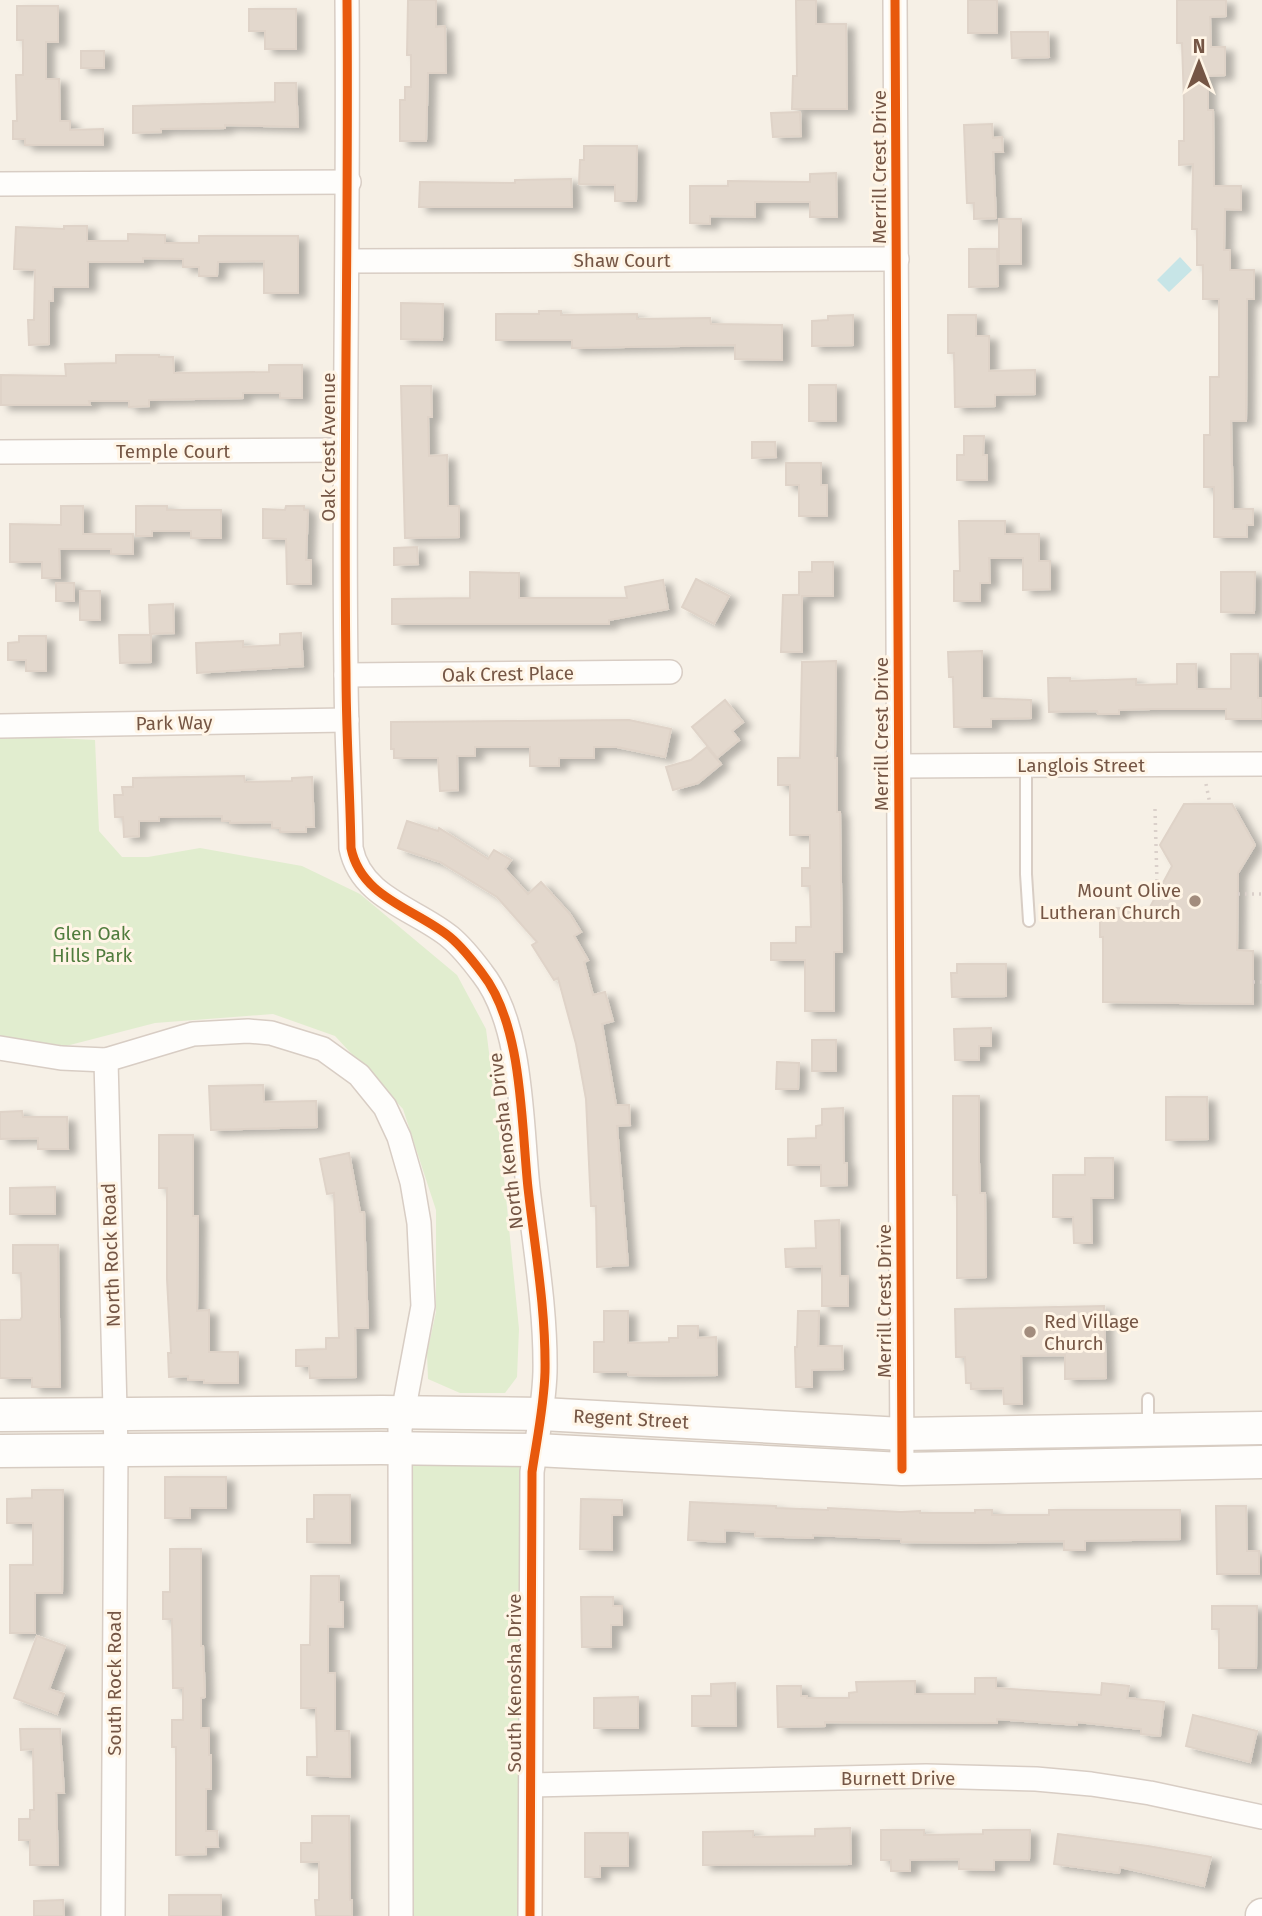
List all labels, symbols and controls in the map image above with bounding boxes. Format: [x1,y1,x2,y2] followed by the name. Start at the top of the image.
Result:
[1164,28,1234,98] north arrow
[1193,35,1205,58] text: N
[868,90,891,244] street label: Merrill Crest Drive
[574,249,671,272] street label: Shaw Court
[317,372,340,522] street label: Oak Crest Avenue
[116,440,230,463] street label: Temple Court
[870,657,893,811] street label: Merrill Crest Drive
[442,661,574,687] street label: Oak Crest Place
[135,711,213,735] street label: Park Way
[1017,754,1145,777] street label: Langlois Street
[1040,879,1181,924] place label: Mount Olive Lutheran Church
[1187,893,1203,909] marker: Mount Olive Lutheran Church
[52,922,133,967] park label: Glen Oak Hills Park
[484,1051,528,1231] street label: North Kenosha Drive
[97,1182,125,1328] street label: North Rock Road
[873,1224,896,1378] street label: Merrill Crest Drive
[1044,1310,1139,1355] place label: Red Village Church
[1022,1324,1038,1340] marker: Red Village Church
[572,1404,690,1434] street label: Regent Street
[503,1594,526,1772] street label: South Kenosha Drive
[103,1610,126,1756] street label: South Rock Road
[841,1767,955,1790] street label: Burnett Drive

